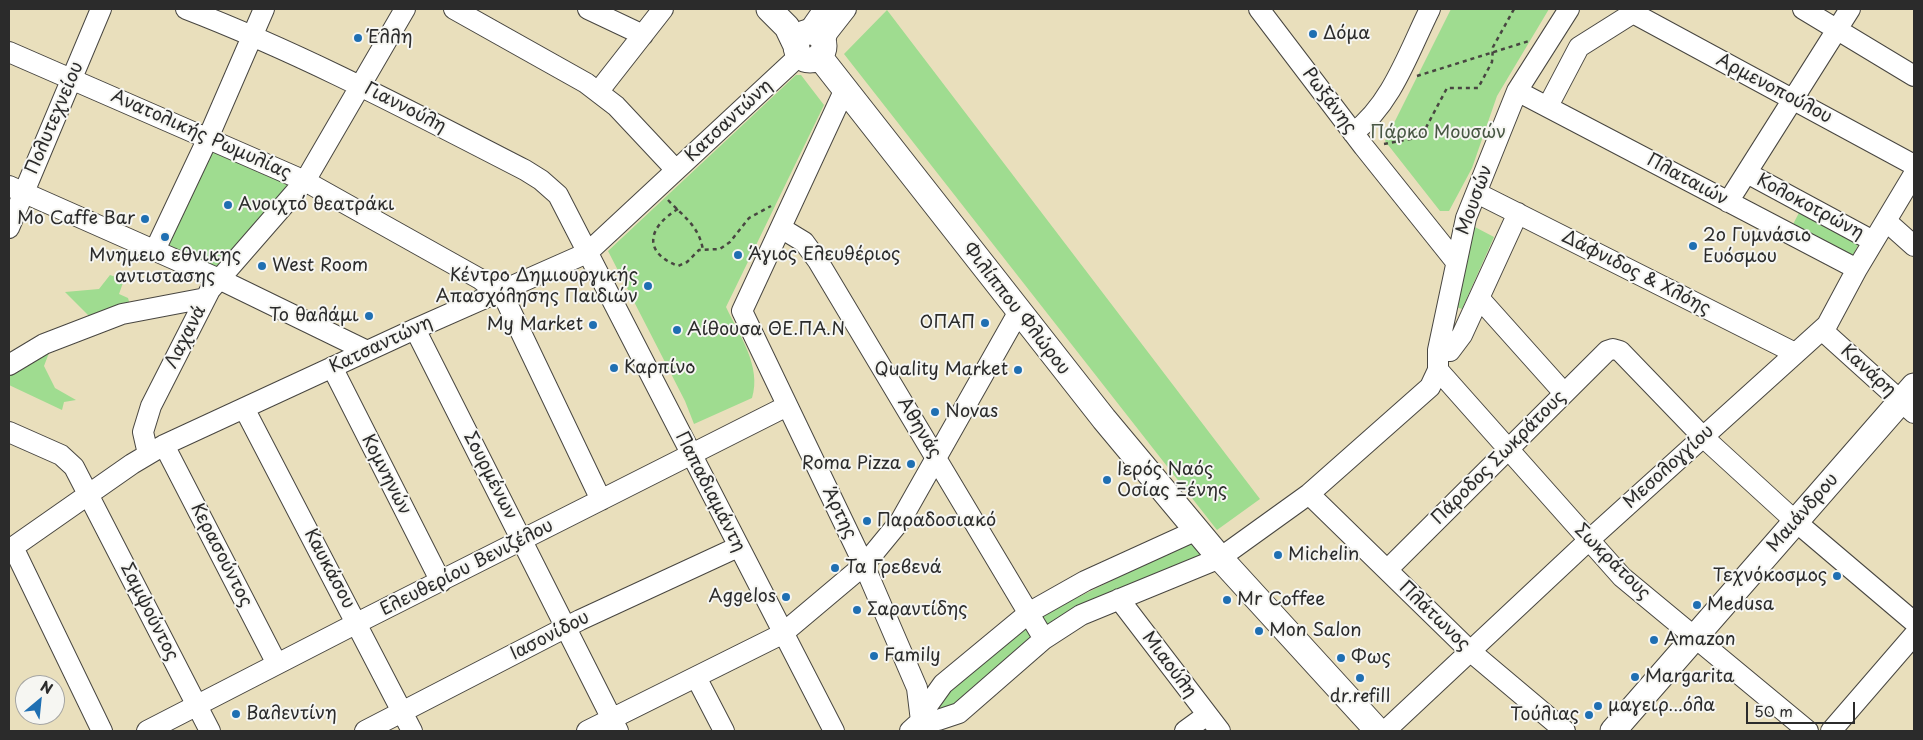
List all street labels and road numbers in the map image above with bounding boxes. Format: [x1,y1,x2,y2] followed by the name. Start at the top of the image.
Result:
[1712,49,1836,129] street label: Αρμενοπούλου
[22,59,88,177] street label: Πολυτεχνείου
[1297,64,1361,138] street label: Ρωξάνης
[681,75,777,167] street label: Κατσαντώνη
[360,78,450,138] street label: Γιαννούλη
[108,86,294,184] street label: Ανατολικής Ρωμυλίας
[1642,149,1732,211] street label: Πλαταιών
[1452,162,1498,238] street label: Μουσών
[1753,170,1867,244] street label: Κολοκοτρώνη
[1558,226,1714,320] street label: Δάφνιδος & Χλόης
[958,239,1074,379] street label: Φιλίππου Φλώρου
[161,302,211,372] street label: Λαχανά
[326,312,436,378] street label: Κατσαντώνη
[1836,340,1900,402] street label: Κανάρη
[1428,387,1570,529] street label: Πάροδος Σωκράτους
[892,394,946,462] street label: Αθηνάς
[1619,421,1719,513] street label: Μεσολογγίου
[459,428,521,524] street label: Σουρμένων
[670,428,750,556] street label: Παπαδιαμάντη
[357,431,415,519] street label: Κομνηνών
[1763,469,1843,557] street label: Μαιάνδρου
[817,484,861,542] street label: Άρτης
[186,499,256,611] street label: Κερασούντος
[377,515,557,621] street label: Ελευθερίου Βενιζέλου
[1570,520,1654,604] street label: Σωκράτους
[299,525,359,613] street label: Καυκάσου
[115,560,183,664] street label: Σαμψούντος
[1394,577,1474,655] street label: Πλάτωνος
[507,607,593,665] street label: Ιασoνίδου
[1137,628,1201,702] street label: Μιαούλη

